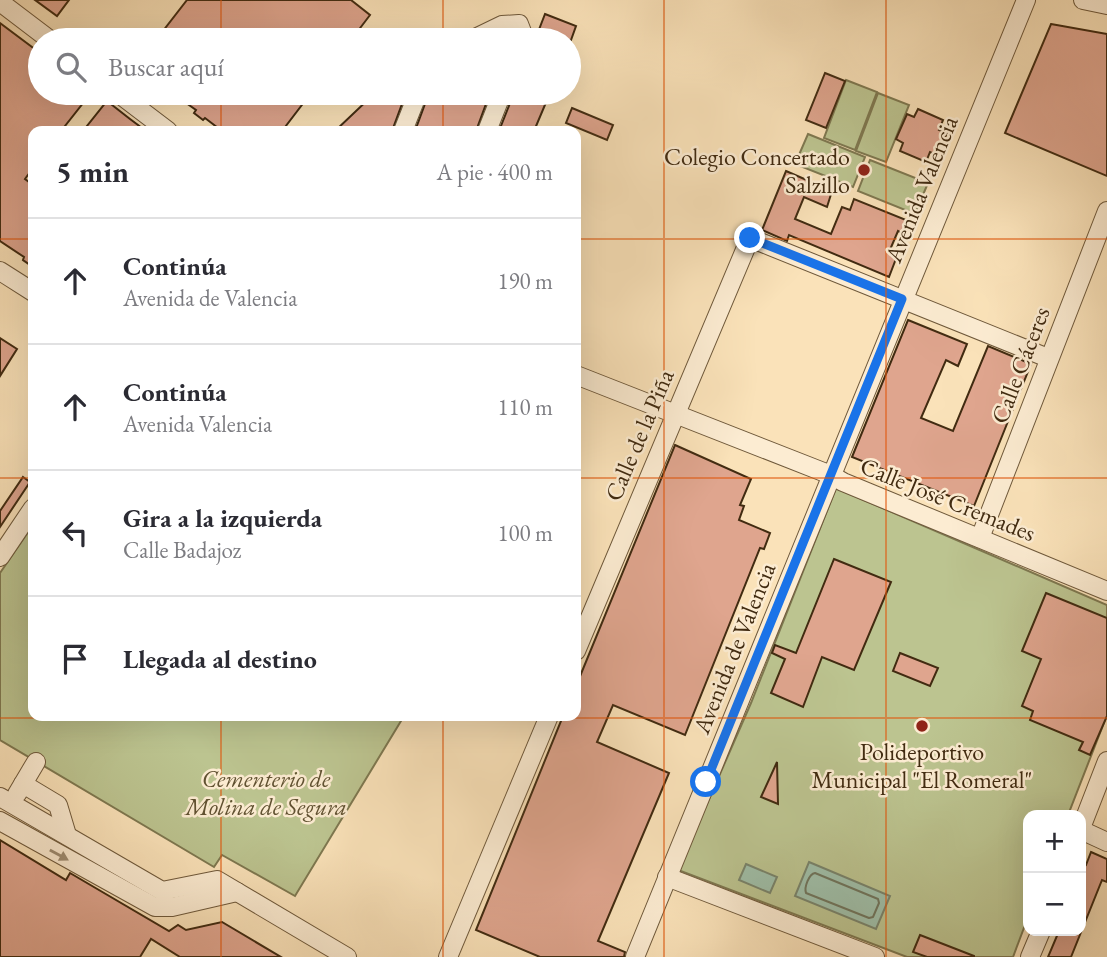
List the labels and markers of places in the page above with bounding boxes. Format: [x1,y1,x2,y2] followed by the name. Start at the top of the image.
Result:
[664,141,850,200] place label: Colegio Concertado Salzillo
[856,162,872,178] marker: Colegio Concertado Salzillo
[914,718,930,734] marker: Polideportivo Municipal "El Romeral"
[812,736,1032,795] place label: Polideportivo Municipal "El Romeral"

